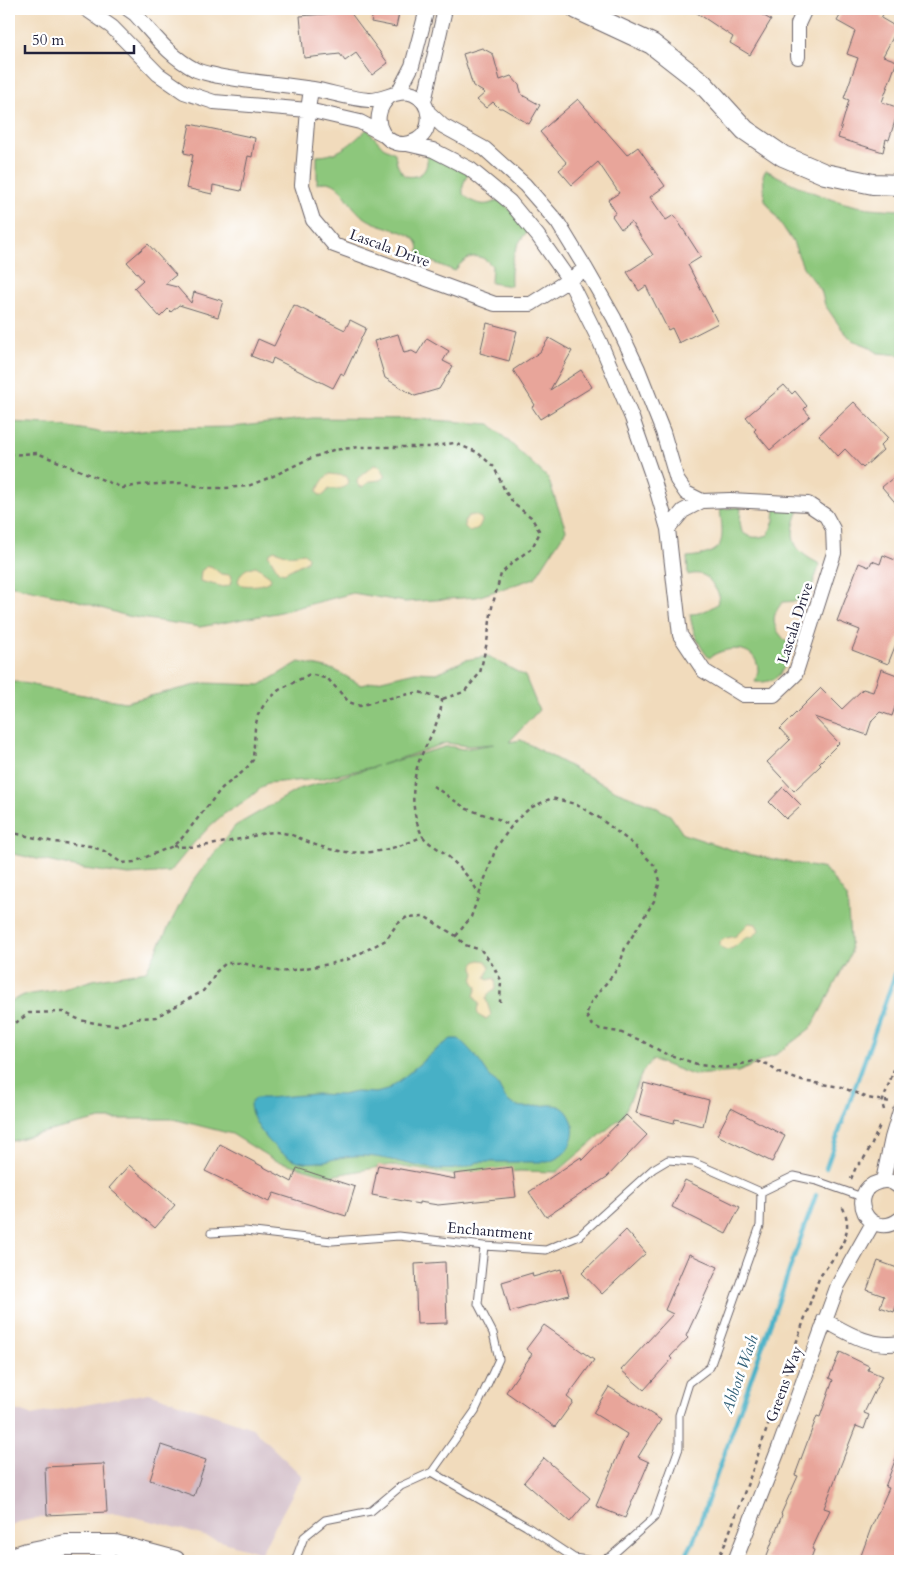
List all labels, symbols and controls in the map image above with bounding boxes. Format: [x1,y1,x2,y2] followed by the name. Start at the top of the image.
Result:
[25,22,134,54] scale bar
[32,30,64,50] text: 50 m
[347,224,433,272] street label: Lascala Drive
[772,580,818,666] street label: Lascala Drive
[447,1217,534,1245] street label: Enchantment
[716,1332,764,1417] water label: Abbott Wash
[761,1343,807,1425] street label: Greens Way

